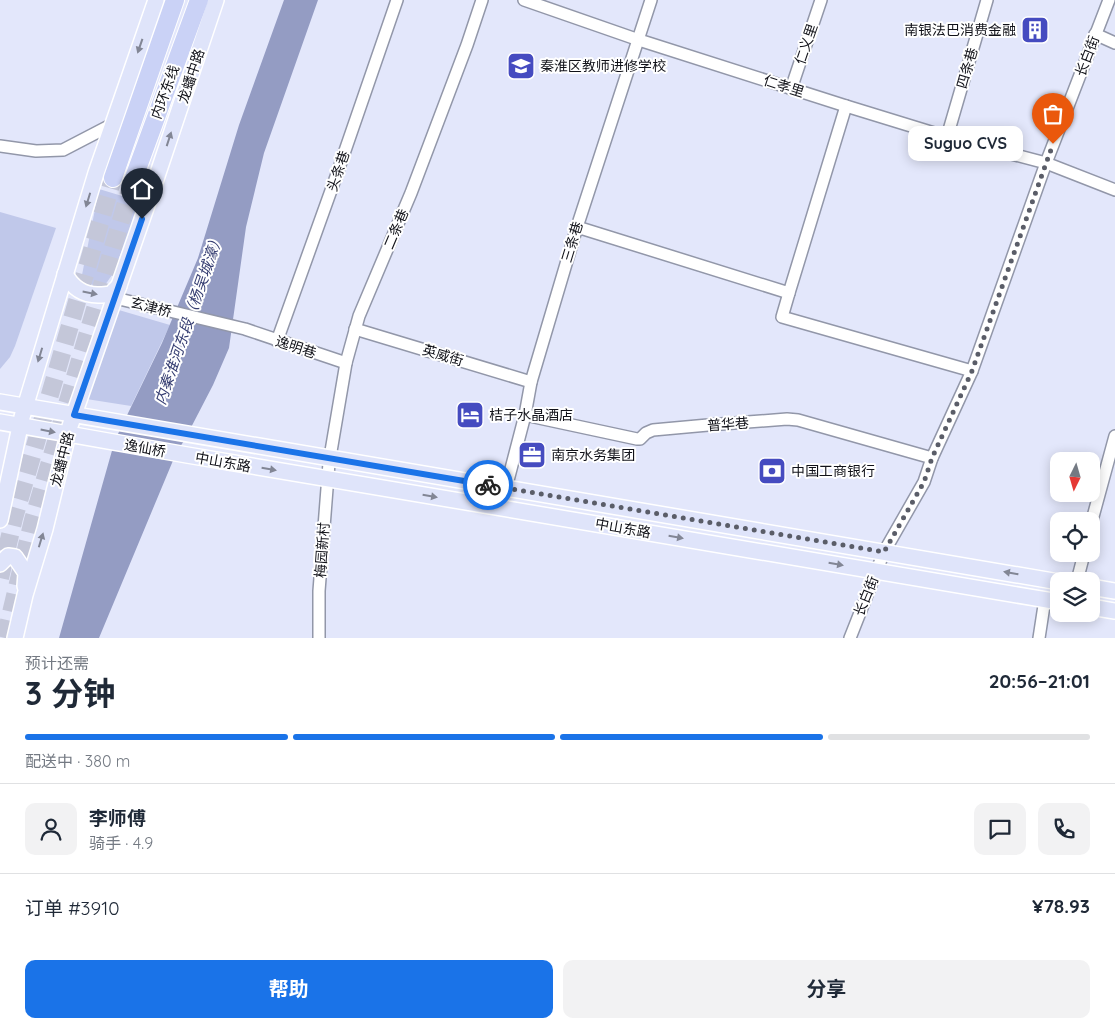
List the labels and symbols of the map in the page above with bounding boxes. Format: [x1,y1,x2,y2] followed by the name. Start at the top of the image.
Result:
[1020,15,1050,45] building icon: 南银法巴消费金融
[791,21,821,67] street label: 仁义里
[904,21,1016,39] place label: 南银法巴消费金融
[1071,33,1103,79] street label: 长白街
[136,39,144,54] one-way arrow
[953,45,981,91] street label: 四条巷
[174,47,208,105] street label: 龙蟠中路
[506,51,536,81] school or university icon: 秦淮区教师进修学校
[540,57,666,75] place label: 秦淮区教师进修学校
[147,63,183,121] street label: 内环东线
[761,71,807,101] street label: 仁孝里
[1032,93,1074,144] pin
[908,126,1023,162] callout: Suguo CVS
[166,131,174,146] one-way arrow
[323,148,353,194] street label: 头条巷
[121,168,163,219] pin
[83,192,91,207] one-way arrow
[380,206,412,252] street label: 二条巷
[557,219,587,265] street label: 三条巷
[150,231,227,407] water label: 内秦淮河东段（杨吴城濠）
[82,290,98,298] one-way arrow
[128,293,174,321] street label: 玄津桥
[273,332,319,362] street label: 逸明巷
[420,340,466,370] street label: 英威街
[36,348,44,363] one-way arrow
[455,400,485,430] hotel icon: 桔子水晶酒店
[489,406,573,424] place label: 桔子水晶酒店
[706,414,750,434] street label: 普华巷
[40,427,55,435] one-way arrow
[46,430,78,488] street label: 龙蟠中路
[123,435,167,461] street label: 逸仙桥
[517,440,547,470] office icon: 南京水务集团
[551,446,635,464] place label: 南京水务集团
[194,448,252,476] street label: 中山东路
[1050,452,1100,502] north arrow
[757,456,787,486] bank icon: 中国工商银行
[463,460,513,510] courier
[791,462,875,480] place label: 中国工商银行
[262,466,278,474] one-way arrow
[422,493,438,501] one-way arrow
[594,514,652,542] street label: 中山东路
[311,521,333,579] street label: 梅园新村
[38,533,46,548] one-way arrow
[668,534,684,542] one-way arrow
[829,561,845,569] one-way arrow
[1002,569,1018,577] one-way arrow
[850,573,882,619] street label: 长白街

